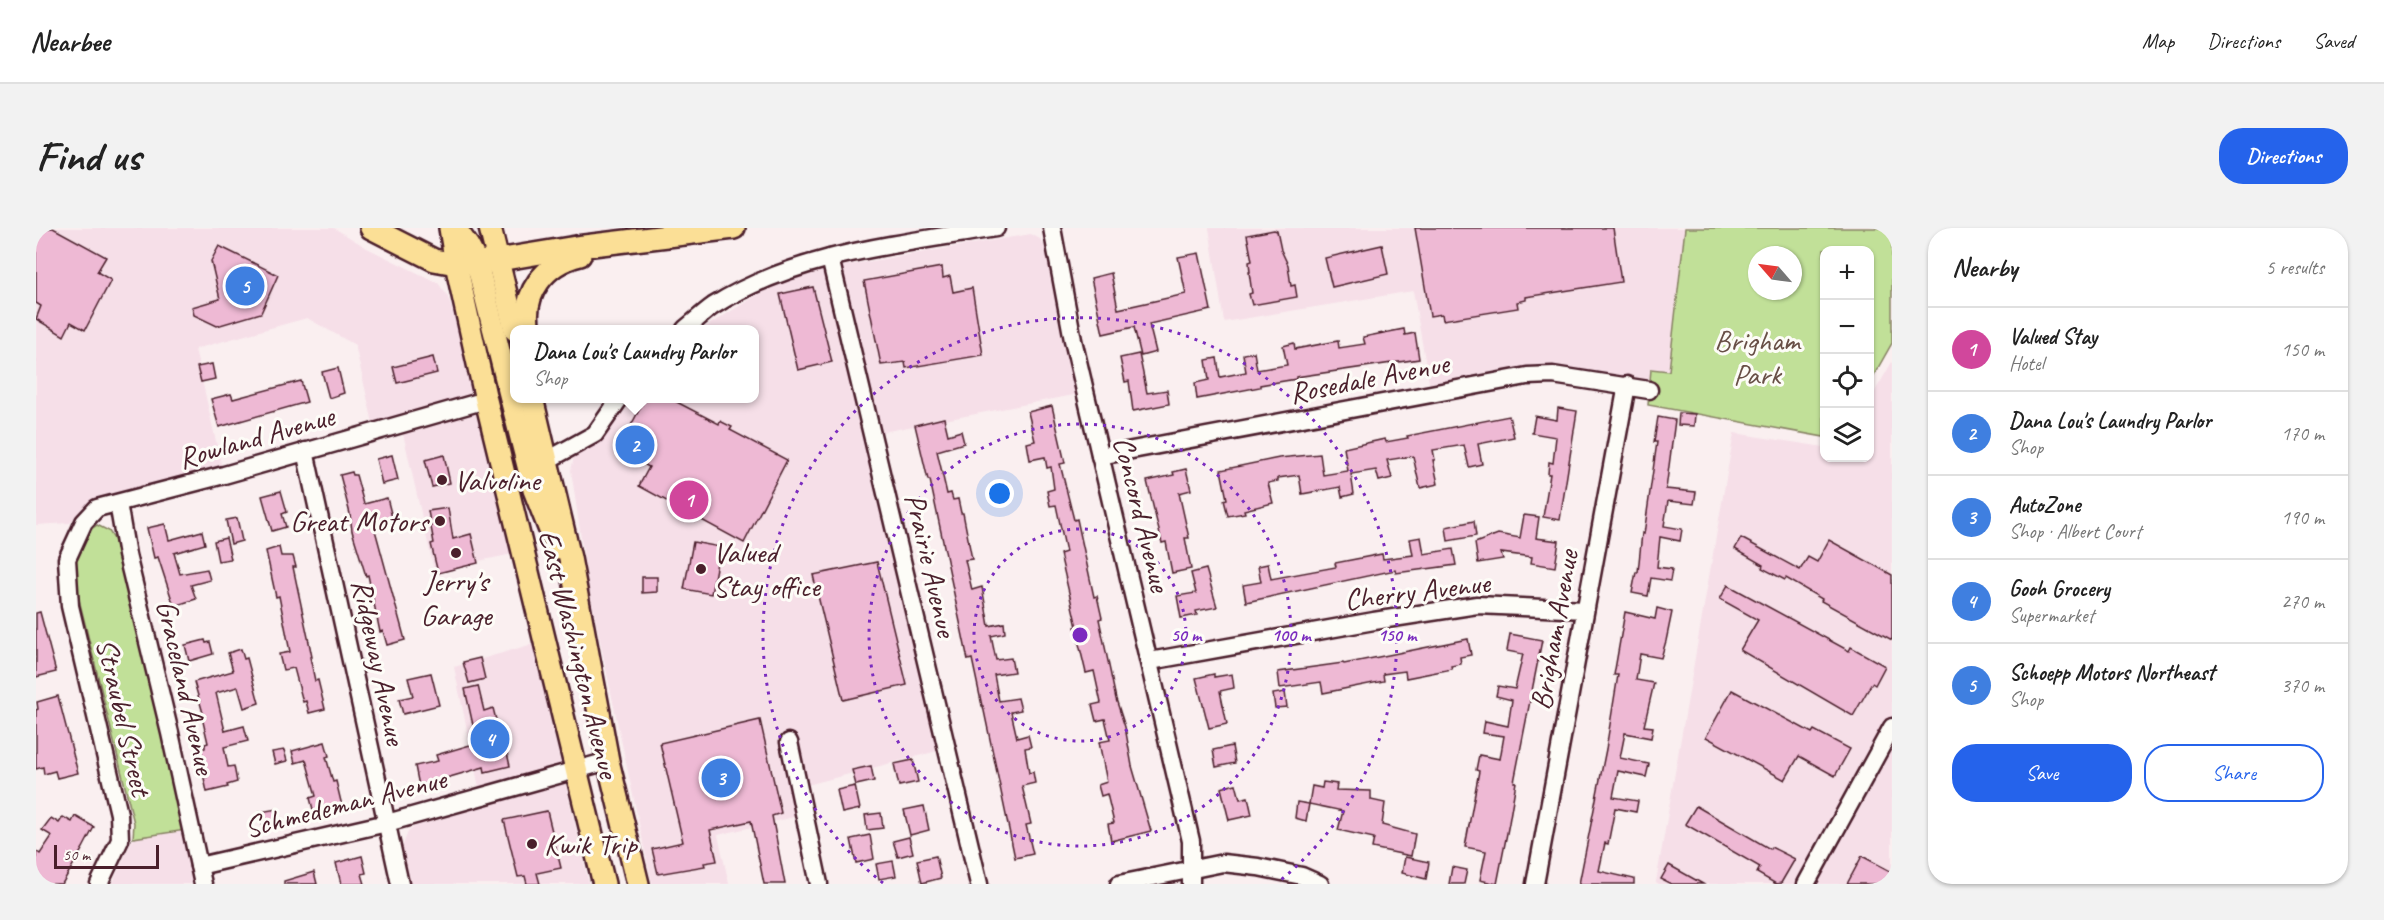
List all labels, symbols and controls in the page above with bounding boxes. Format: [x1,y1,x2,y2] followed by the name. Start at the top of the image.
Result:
[30,24,110,59] text: Nearbee
[2142,28,2174,54] text: Map
[2207,28,2280,54] text: Directions
[2313,28,2354,54] text: Saved
[2219,128,2348,184] button: Directions
[36,130,141,183] text: Find us
[1748,246,1802,300] north arrow
[1820,246,1874,462] map controls
[1820,246,1874,300] button: +
[1952,251,2017,284] text: Nearby
[2265,255,2324,280] text: 5 results
[226,264,264,308] pin: 5
[1820,300,1874,354] button: −
[1714,321,1802,393] park label: Brigham Park
[2009,323,2097,351] text: Valued Stay
[510,325,759,403] popup
[1967,337,1976,362] text: 1
[2281,337,2324,362] text: 150 m
[533,338,736,366] text: Dana Lou's Laundry Parlor
[1286,344,1454,412] street label: Rosedale Avenue
[2009,351,2044,376] text: Hotel
[1820,354,1874,408] button: locate
[533,366,567,391] text: Shop
[174,396,340,477] street label: Rowland Avenue
[2009,407,2211,435] text: Dana Lou's Laundry Parlor
[1820,408,1874,462] button: layers
[1967,421,1976,446] text: 2
[2281,421,2324,446] text: 170 m
[616,422,654,468] pin: 2
[1104,433,1180,598] street label: Concord Avenue
[2009,435,2043,460] text: Shop
[454,461,542,499] place label: Valvoline
[435,473,449,487] marker: Valvoline
[670,478,708,522] pin: 1
[985,479,1014,508] your location
[896,490,966,642] street label: Prairie Avenue
[2009,491,2080,519] text: AutoZone
[290,502,431,540] place label: Great Motors
[1967,505,1976,530] text: 3
[2281,505,2324,530] text: 190 m
[433,514,447,528] marker: Great Motors
[2009,519,2141,544] text: Shop · Albert Court
[530,526,629,784] street label: East Washington Avenue
[713,533,822,605] place label: Valued Stay office
[1521,545,1587,713] street label: Brigham Avenue
[449,546,463,560] marker: Jerry's Garage
[421,562,494,634] place label: Jerry's Garage
[694,562,708,576] marker: Valued Stay office
[1342,563,1494,619] street label: Cherry Avenue
[2009,575,2110,603] text: Gooh Grocery
[343,576,416,750] street label: Ridgeway Avenue
[1967,589,1976,614] text: 4
[2281,589,2324,614] text: 270 m
[148,596,225,780] street label: Graceland Avenue
[2009,603,2094,628] text: Supermarket
[1171,624,1203,646] text: 50 m
[1272,624,1312,646] text: 100 m
[1378,624,1418,646] text: 150 m
[1070,625,1090,645] centre of rings
[87,635,161,802] street label: Straubel Street
[2009,659,2214,687] text: Schoepp Motors Northeast
[1967,673,1976,698] text: 5
[2281,673,2324,698] text: 370 m
[2009,687,2043,712] text: Shop
[470,716,510,762] pin: 4
[1952,744,2132,802] button: Save
[2144,744,2324,802] button: Share
[702,756,740,800] pin: 3
[240,759,452,846] street label: Schmedeman Avenue
[544,825,638,863] place label: Kwik Trip
[525,837,539,851] marker: Kwik Trip
[54,842,159,870] scale bar
[63,845,90,865] text: 50 m

